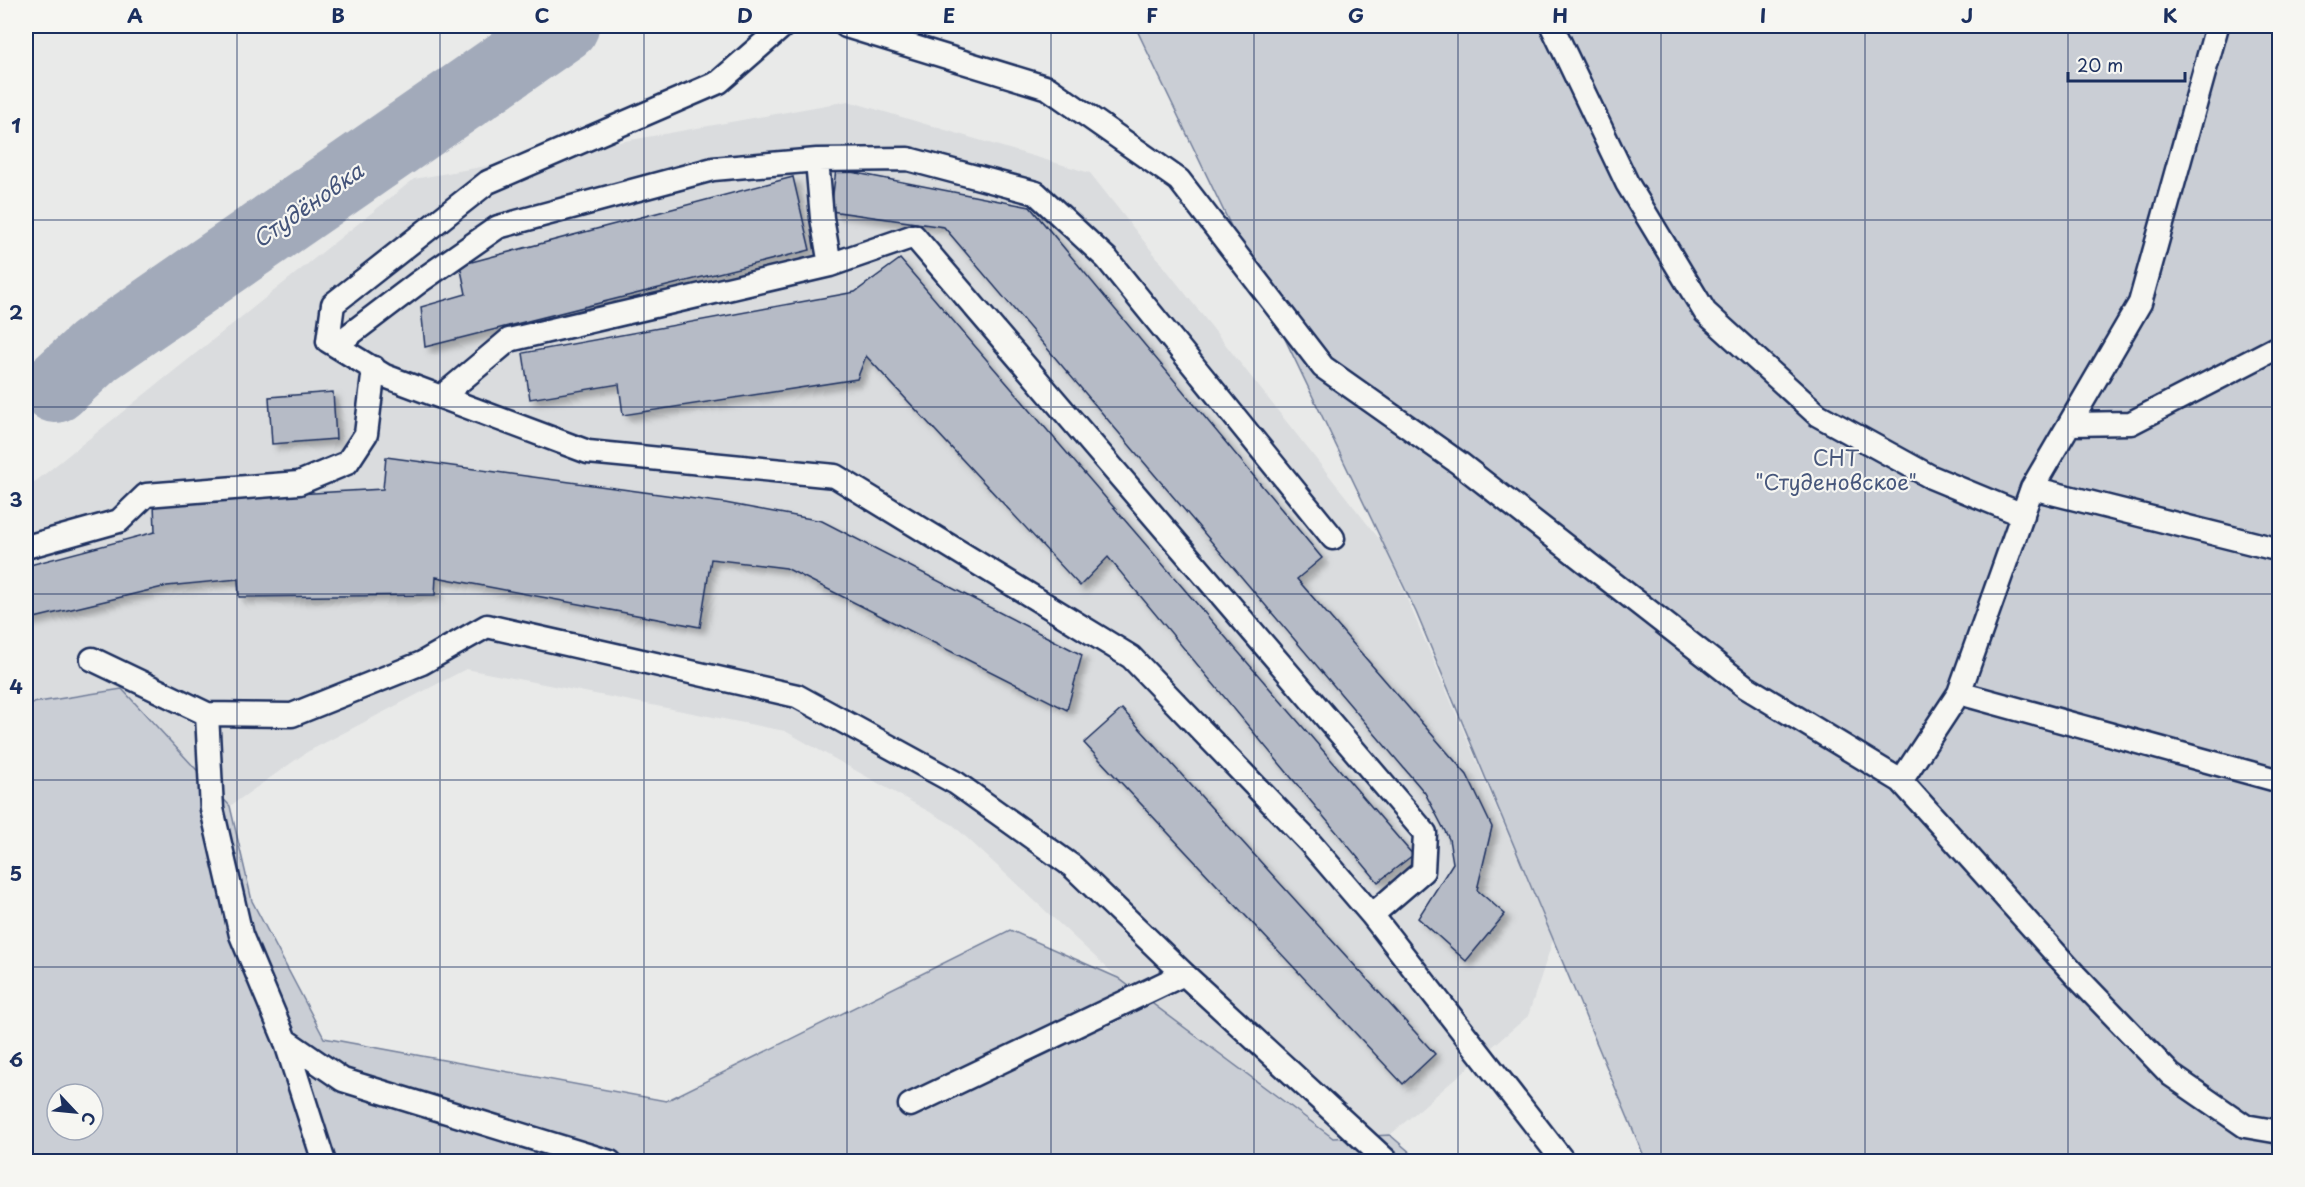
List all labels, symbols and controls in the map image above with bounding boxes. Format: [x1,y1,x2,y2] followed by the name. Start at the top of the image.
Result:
[127,0,143,30] text: A
[331,0,345,30] text: B
[534,0,550,30] text: C
[737,0,753,30] text: D
[943,0,955,30] text: E
[1146,0,1158,30] text: F
[1348,0,1364,30] text: G
[1552,0,1568,30] text: H
[1760,0,1766,30] text: I
[1961,0,1973,30] text: J
[2163,0,2178,30] text: K
[2068,45,2185,83] scale bar
[2077,51,2123,78] text: 20 m
[11,110,21,140] text: 1
[245,153,370,254] water label: Студёновка
[9,297,23,327] text: 2
[1755,441,1917,497] park label: СНТ "Студеновское"
[9,484,23,514] text: 3
[9,671,23,701] text: 4
[10,858,22,888] text: 5
[9,1044,23,1074] text: 6
[45,1082,105,1142] north arrow
[76,1108,103,1130] text: С

